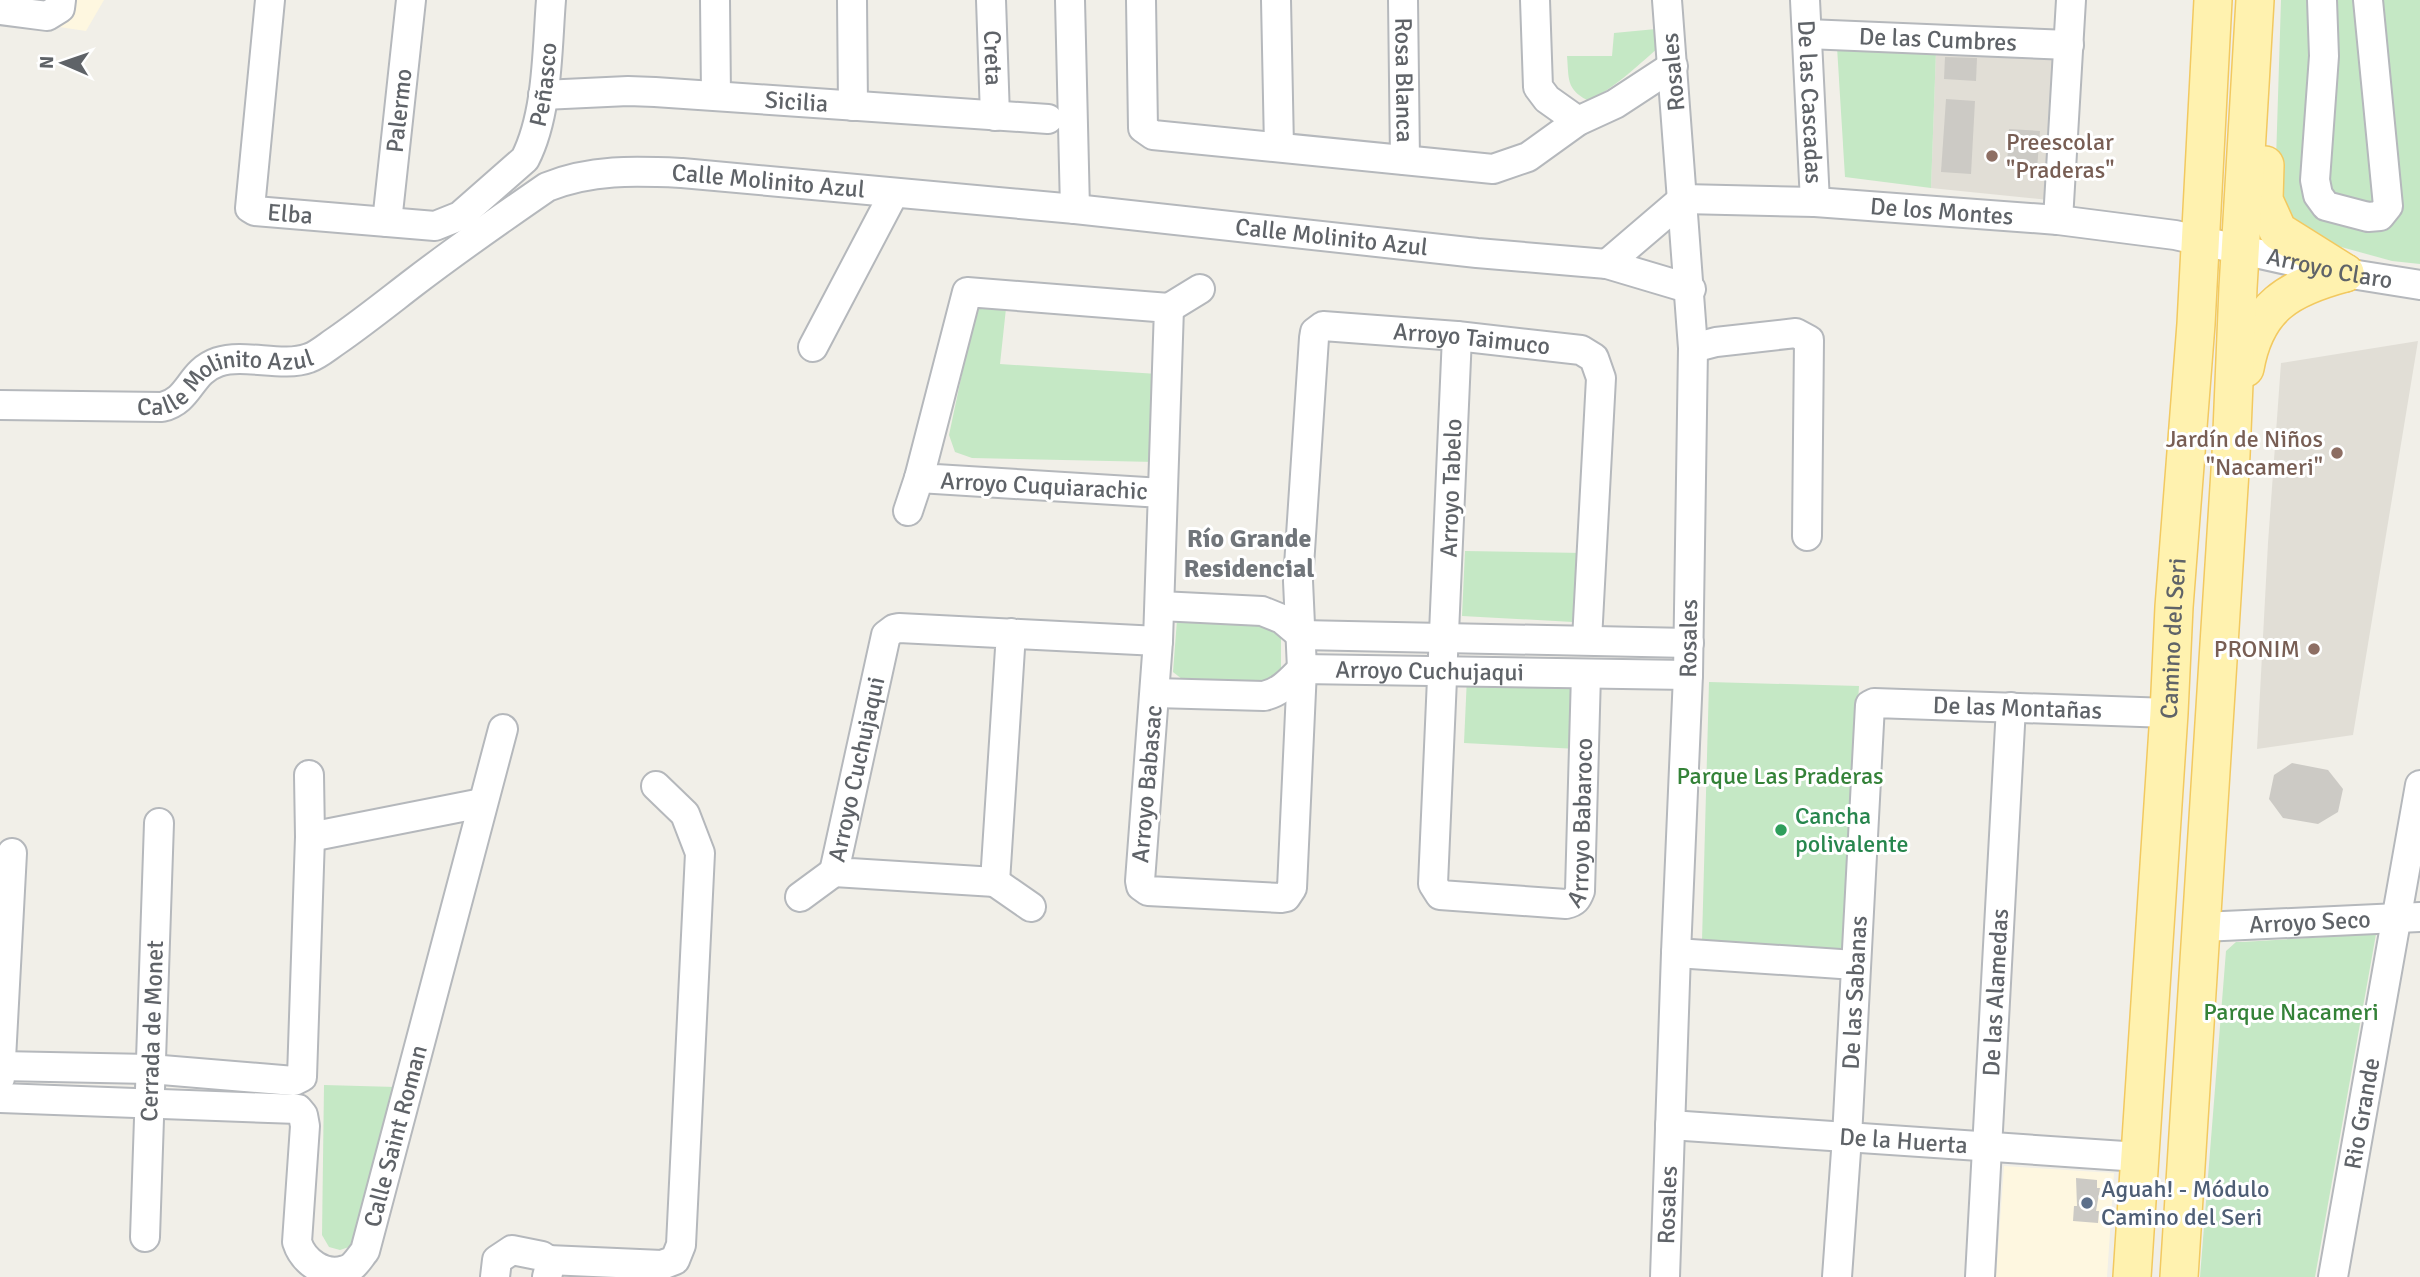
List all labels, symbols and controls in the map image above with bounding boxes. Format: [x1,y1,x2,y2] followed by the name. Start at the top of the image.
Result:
[1388,17,1420,143] street label: Rosa Blanca
[1791,19,1829,184] street label: De las Cascadas
[1858,21,2018,58] street label: De las Cumbres
[28,28,98,98] north arrow
[977,30,1009,86] street label: Creta
[1655,32,1691,112] street label: Rosales
[523,42,563,130] street label: Peñasco
[35,55,59,69] text: N
[380,67,418,154] street label: Palermo
[764,85,829,119] street label: Sicilia
[2006,127,2115,185] place label: Preescolar "Praderas"
[1984,148,2000,164] marker: Preescolar "Praderas"
[671,158,866,205] street label: Calle Molinito Azul
[1869,191,2014,232] street label: De los Montes
[266,197,314,231] street label: Elba
[1234,212,1430,263] street label: Calle Molinito Azul
[2264,241,2395,295] street label: Arroyo Claro
[1392,316,1552,361] street label: Arroyo Taimuco
[137,343,317,422] street label: Calle Molinito Azul
[1434,418,1468,558] street label: Arroyo Tabelo
[2166,424,2323,482] place label: Jardín de Niños "Nacameri"
[2329,445,2345,461] marker: Jardín de Niños "Nacameri"
[940,466,1148,506] street label: Arroyo Cuquiarachic
[1184,523,1314,585] district label: Río Grande Residencial
[2154,557,2193,720] street label: Camino del Seri
[1673,599,1704,678] street label: Rosales
[2214,634,2300,664] place label: PRONIM
[2306,641,2322,657] marker: PRONIM
[1335,655,1524,687] street label: Arroyo Cuchujaqui
[822,674,891,865] street label: Arroyo Cuchujaqui
[1932,690,2103,726] street label: De las Montañas
[1125,704,1169,864] street label: Arroyo Babasac
[1560,737,1599,913] street label: Arroyo Babaroco
[1676,761,1884,791] park label: Parque Las Praderas
[1795,801,1909,859] place label: Cancha polivalente
[1773,822,1789,838] marker: Cancha polivalente
[2248,904,2371,940] street label: Arroyo Seco
[1976,908,2015,1077] street label: De las Alamedas
[1836,915,1874,1070] street label: De las Sabanas
[134,940,170,1122] street label: Cerrada de Monet
[2203,997,2379,1027] park label: Parque Nacameri
[357,1042,434,1230] street label: Calle Saint Roman
[2337,1055,2386,1172] street label: Rio Grande
[1838,1122,1969,1160] street label: De la Huerta
[1651,1165,1684,1245] street label: Rosales
[2101,1174,2269,1232] place label: Aguah! - Módulo Camino del Seri
[2079,1195,2095,1211] marker: Aguah! - Módulo Camino del Seri

